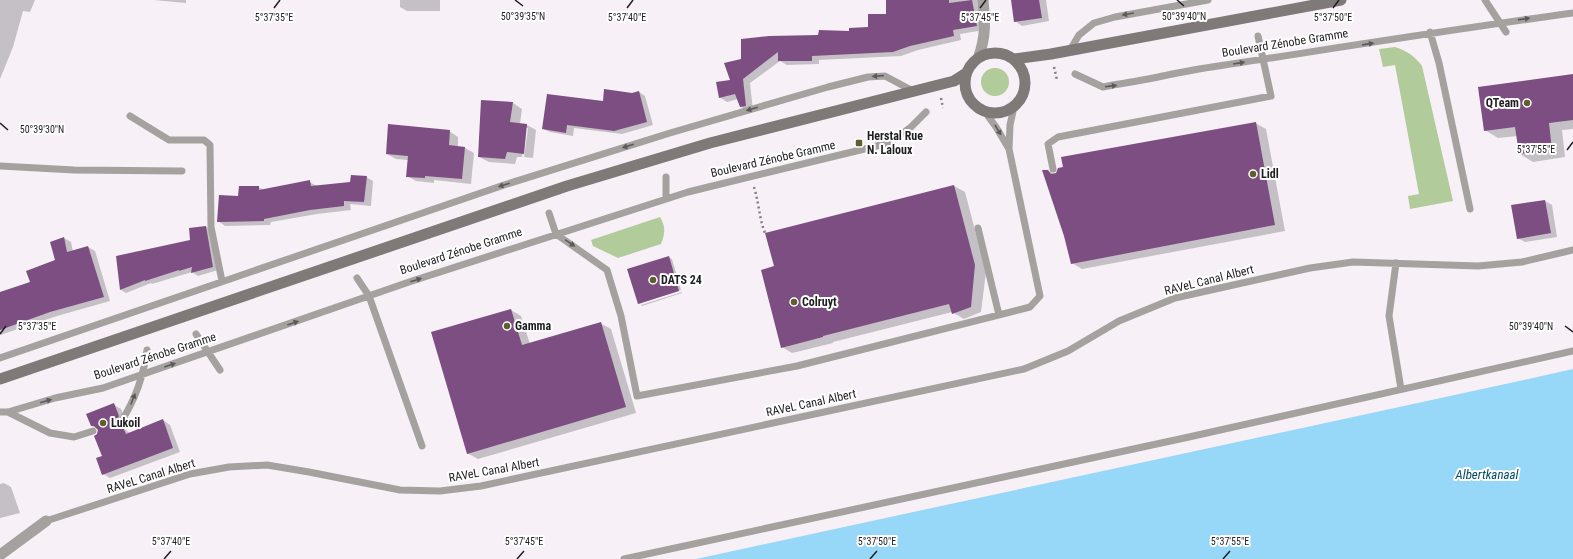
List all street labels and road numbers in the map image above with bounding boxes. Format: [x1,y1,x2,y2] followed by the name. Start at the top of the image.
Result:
[1221,26,1349,60] street label: Boulevard Zénobe Gramme
[709,138,837,180] street label: Boulevard Zénobe Gramme
[398,225,524,277] street label: Boulevard Zénobe Gramme
[1163,262,1256,298] street label: RAVeL Canal Albert
[92,330,218,382] street label: Boulevard Zénobe Gramme
[765,387,858,419] street label: RAVeL Canal Albert
[448,455,541,485] street label: RAVeL Canal Albert
[105,456,197,496] street label: RAVeL Canal Albert

